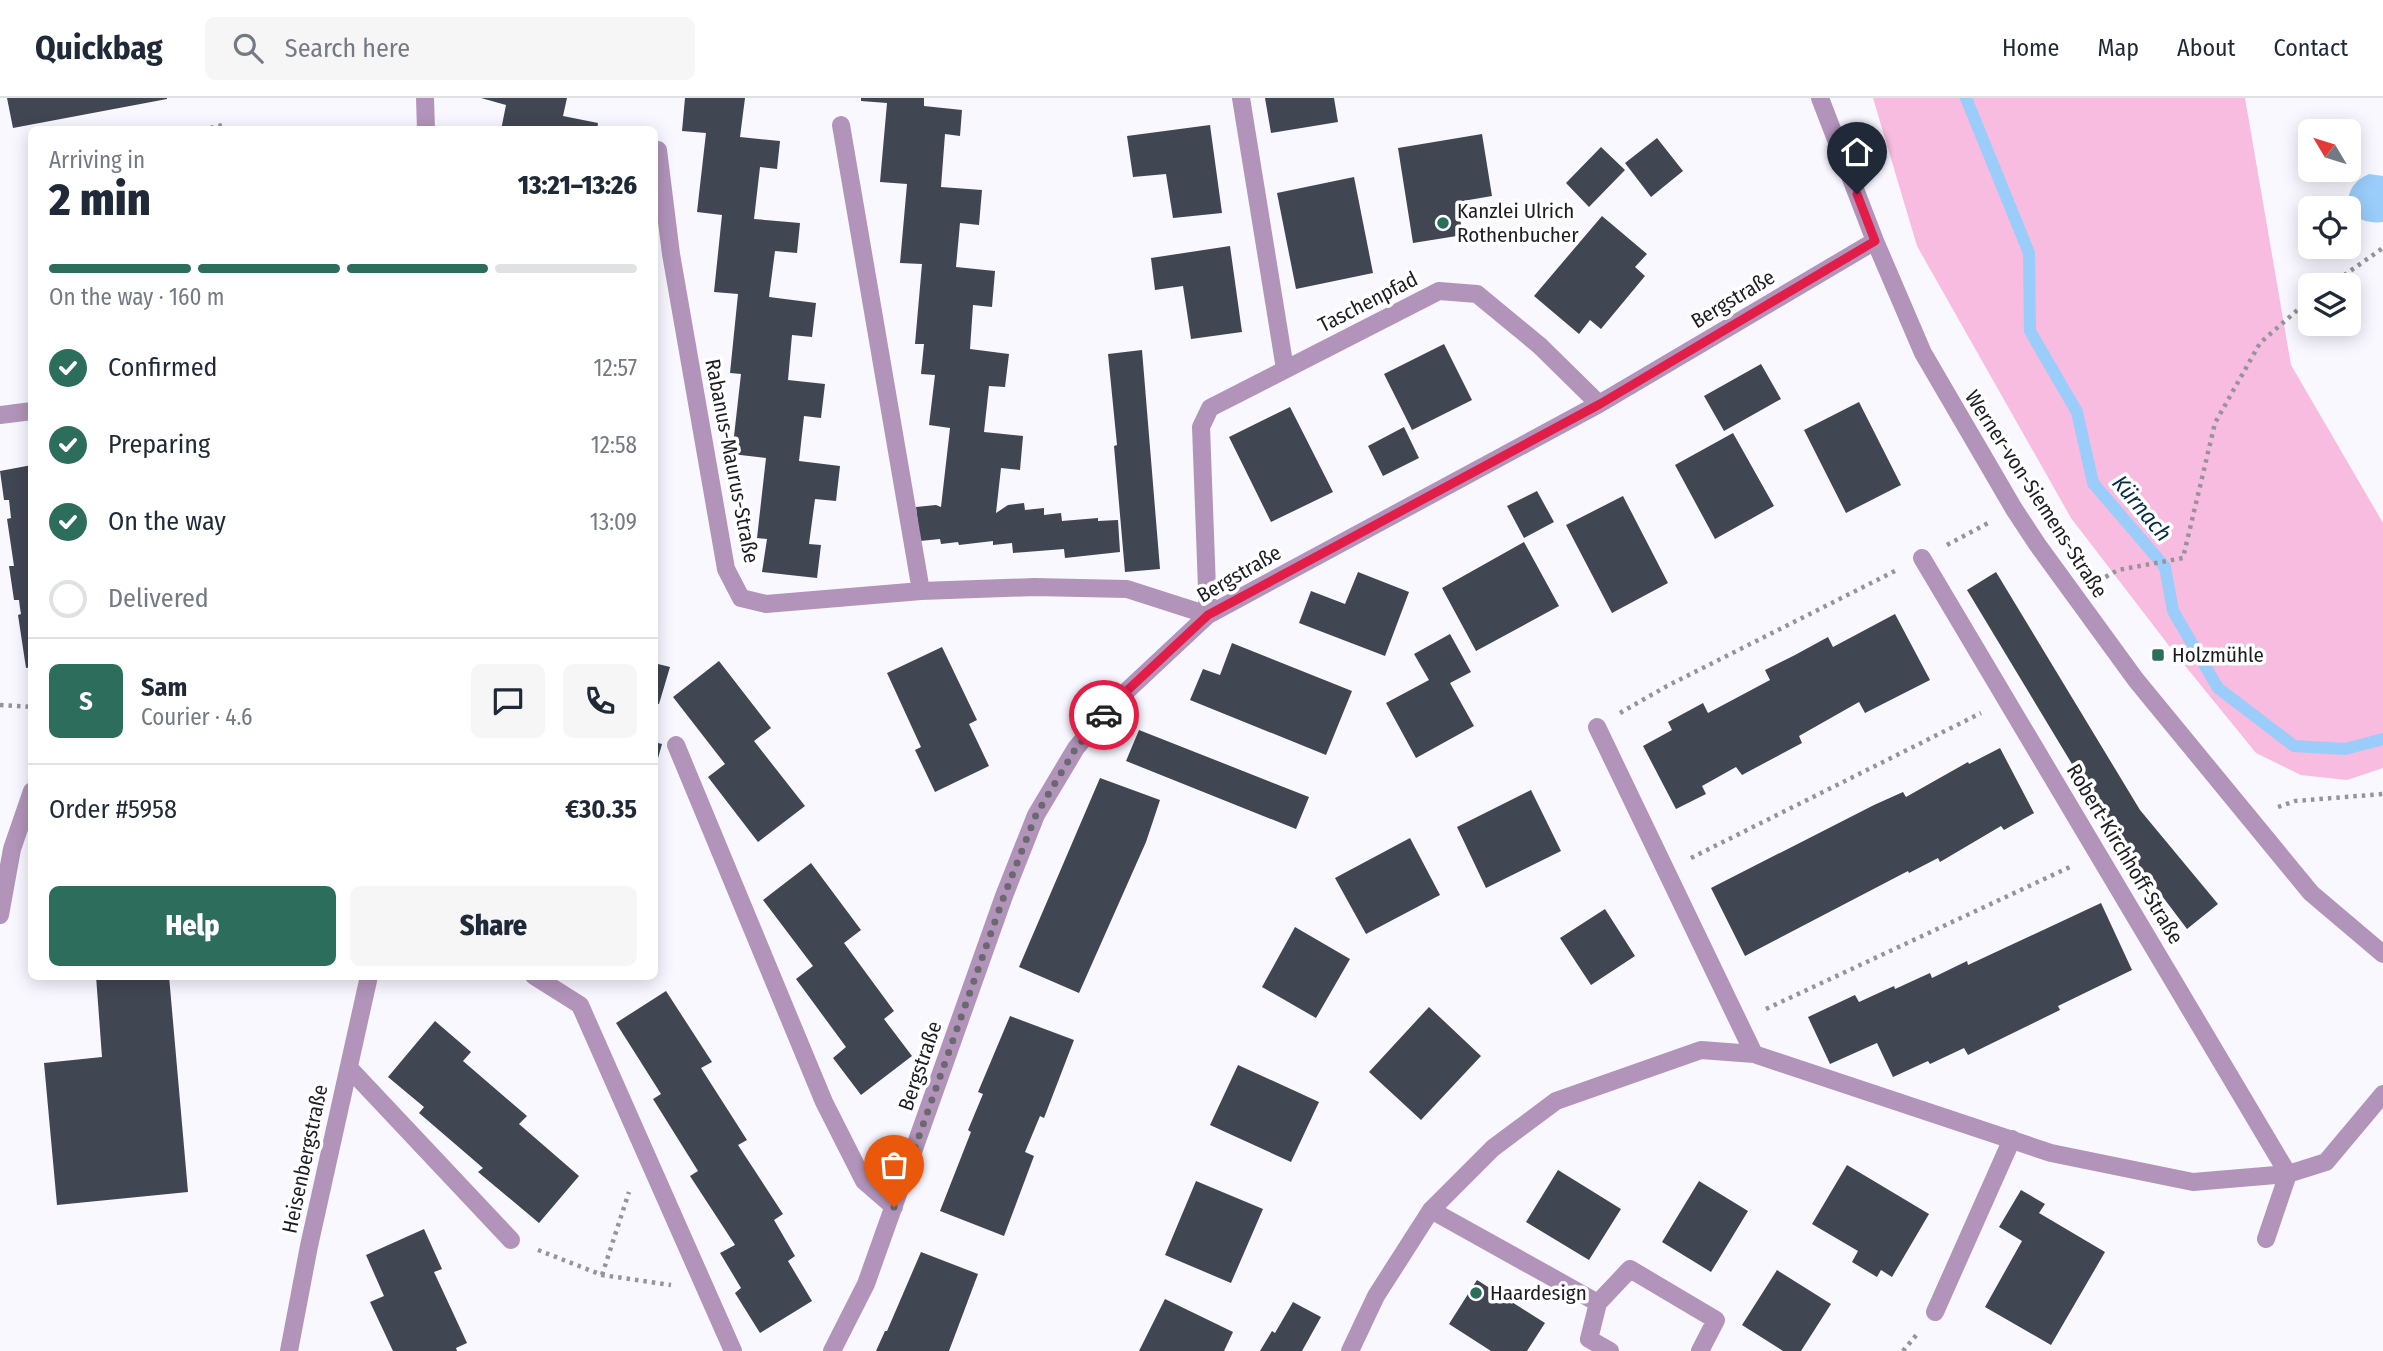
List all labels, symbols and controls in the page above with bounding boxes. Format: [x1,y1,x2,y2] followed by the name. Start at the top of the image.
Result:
[205,17,695,80] search box
[35,28,163,68] text: Quickbag
[229,29,267,67] icon: search
[285,33,410,64] text: Search here
[2002,34,2059,62] text: Home
[2097,34,2139,62] text: Map
[2177,34,2235,62] text: About
[2273,34,2348,62] text: Contact
[2298,119,2361,182] north arrow
[2298,119,2361,336] map controls
[1827,122,1887,194] pin
[1838,133,1876,171] icon: home
[49,146,145,174] text: Arriving in
[518,170,637,201] text: 13:21–13:26
[49,172,151,227] text: 2 min
[2298,196,2361,259] button: locate
[1457,198,1579,248] place label: Kanzlei Ulrich Rothenbucher
[1435,215,1451,231] marker: Kanzlei Ulrich Rothenbucher
[1686,264,1780,334] street label: Bergstraße
[1314,266,1422,338] street label: Taschenpfad
[2298,273,2361,336] button: layers
[49,283,224,311] text: On the way · 160 m
[49,349,87,387] icon: check
[108,352,218,383] text: Confirmed
[594,354,637,382] text: 12:57
[699,357,765,565] street label: Rabanus-Maurus-Straße
[1959,385,2113,603] street label: Werner-von-Siemens-Straße
[49,426,87,464] icon: check
[108,429,210,460] text: Preparing
[591,431,637,459] text: 12:58
[2106,469,2178,547] water label: Kürnach
[49,503,87,541] icon: check
[108,506,226,537] text: On the way
[590,508,637,536] text: 13:09
[1192,539,1286,609] street label: Bergstraße
[108,583,209,614] text: Delivered
[2172,642,2264,668] place label: Holzmühle
[2150,647,2166,663] marker: Holzmühle
[471,664,545,738] button: chat
[563,664,637,738] button: phone
[141,672,187,703] text: Sam
[1069,680,1139,750] courier
[79,686,93,717] text: S
[1085,696,1123,734] icon: car
[141,703,252,731] text: Courier · 4.6
[2061,759,2189,949] street label: Robert-Kirchhoff-Straße
[49,794,177,825] text: Order #5958
[565,794,637,825] text: €30.35
[49,886,336,966] button: Help
[350,886,637,966] button: Share
[893,1018,947,1114] street label: Bergstraße
[277,1082,333,1236] street label: Heisenbergstraße
[864,1135,924,1207] pin
[875,1146,913,1184] icon: bag
[1490,1280,1587,1306] place label: Haardesign
[1468,1285,1484,1301] marker: Haardesign

